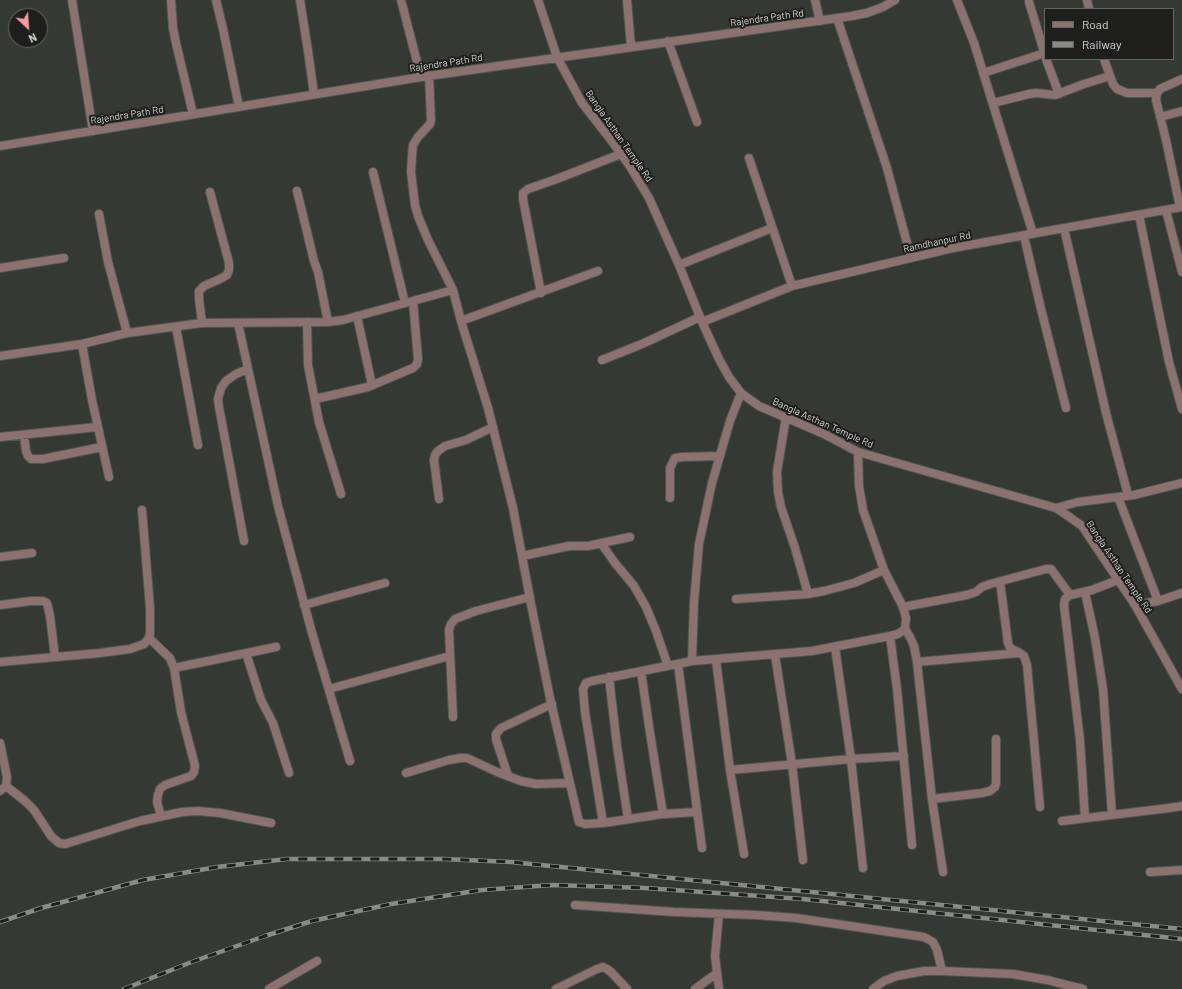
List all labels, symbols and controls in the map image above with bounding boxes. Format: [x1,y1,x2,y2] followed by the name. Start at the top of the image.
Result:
[729,7,805,29] street label: Rajendra Path Rd
[8,8,48,48] north arrow
[1044,8,1174,60] legend
[1082,17,1109,31] text: Road
[27,31,39,46] text: N
[1082,37,1121,51] text: Railway
[408,51,484,75] street label: Rajendra Path Rd
[583,88,655,184] street label: Bangla Asthan Temple Rd
[89,103,165,127] street label: Rajendra Path Rd
[902,229,972,255] street label: Ramdhanpur Rd
[771,395,875,451] street label: Bangla Asthan Temple Rd
[1084,518,1154,616] street label: Bangla Asthan Temple Rd

